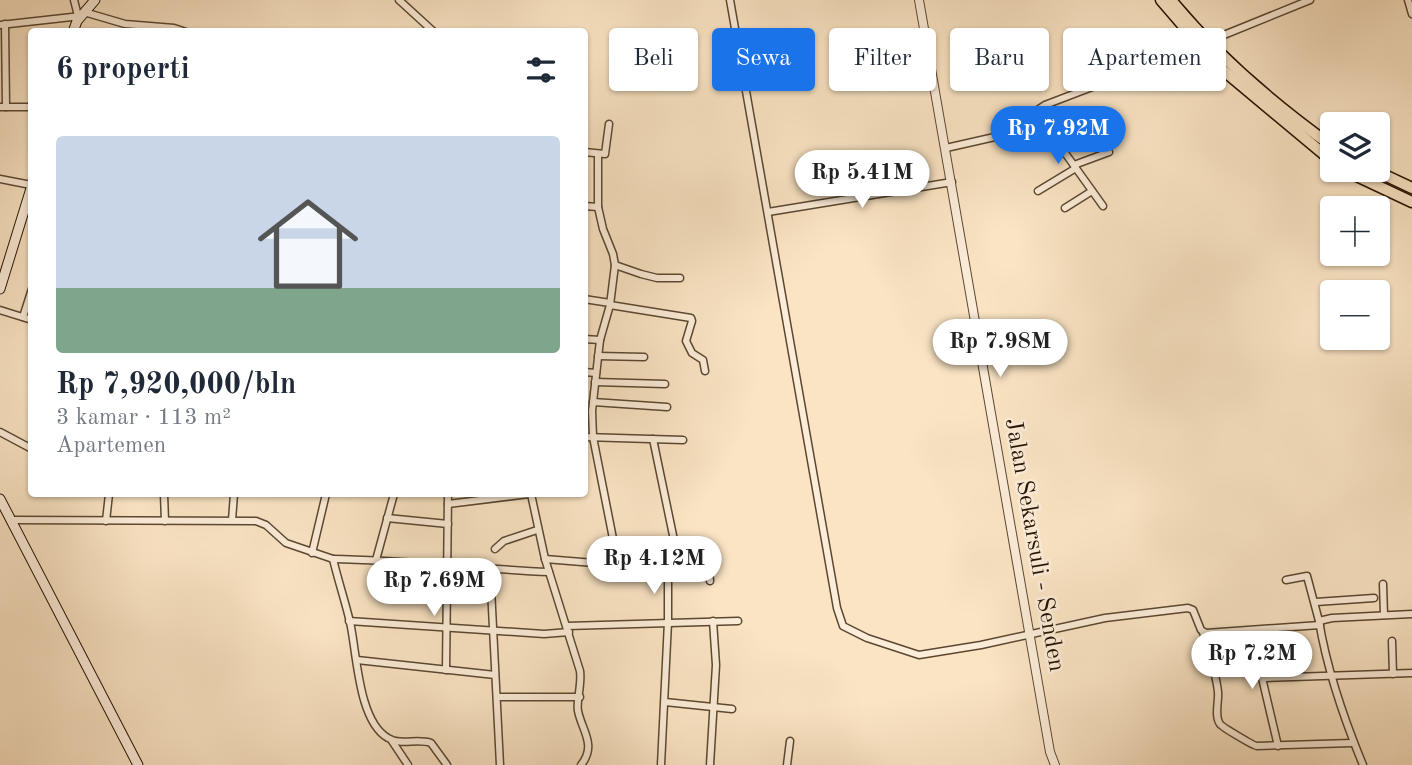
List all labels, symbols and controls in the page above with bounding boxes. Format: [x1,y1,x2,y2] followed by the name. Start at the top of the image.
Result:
[609,28,698,91] chip: Beli
[712,28,815,91] chip: Sewa
[829,28,936,91] chip: Filter
[950,28,1049,91] chip: Baru
[1063,28,1226,91] chip: Apartemen
[522,51,560,89] icon: filters
[56,55,190,85] text: 6 properti
[986,106,1130,166] pin: Rp 7.92M
[1320,112,1390,350] map controls
[1320,112,1390,182] button: layers
[1007,117,1109,140] text: Rp 7.92M
[790,150,934,210] pin: Rp 5.41M
[811,161,913,184] text: Rp 5.41M
[245,181,371,307] icon: home
[1320,196,1390,266] button: +
[1320,280,1390,350] button: −
[928,320,1072,379] pin: Rp 7.98M
[949,330,1051,353] text: Rp 7.98M
[56,370,296,400] text: Rp 7,920,000/bln
[56,406,231,429] text: 3 kamar · 113 m²
[1000,416,1068,674] street label: Jalan Sekarsuli - Senden
[56,434,166,457] text: Apartemen
[582,536,726,596] pin: Rp 4.12M
[603,547,705,570] text: Rp 4.12M
[362,558,506,618] pin: Rp 7.69M
[383,569,485,592] text: Rp 7.69M
[1187,632,1317,691] pin: Rp 7.2M
[1207,642,1297,665] text: Rp 7.2M

